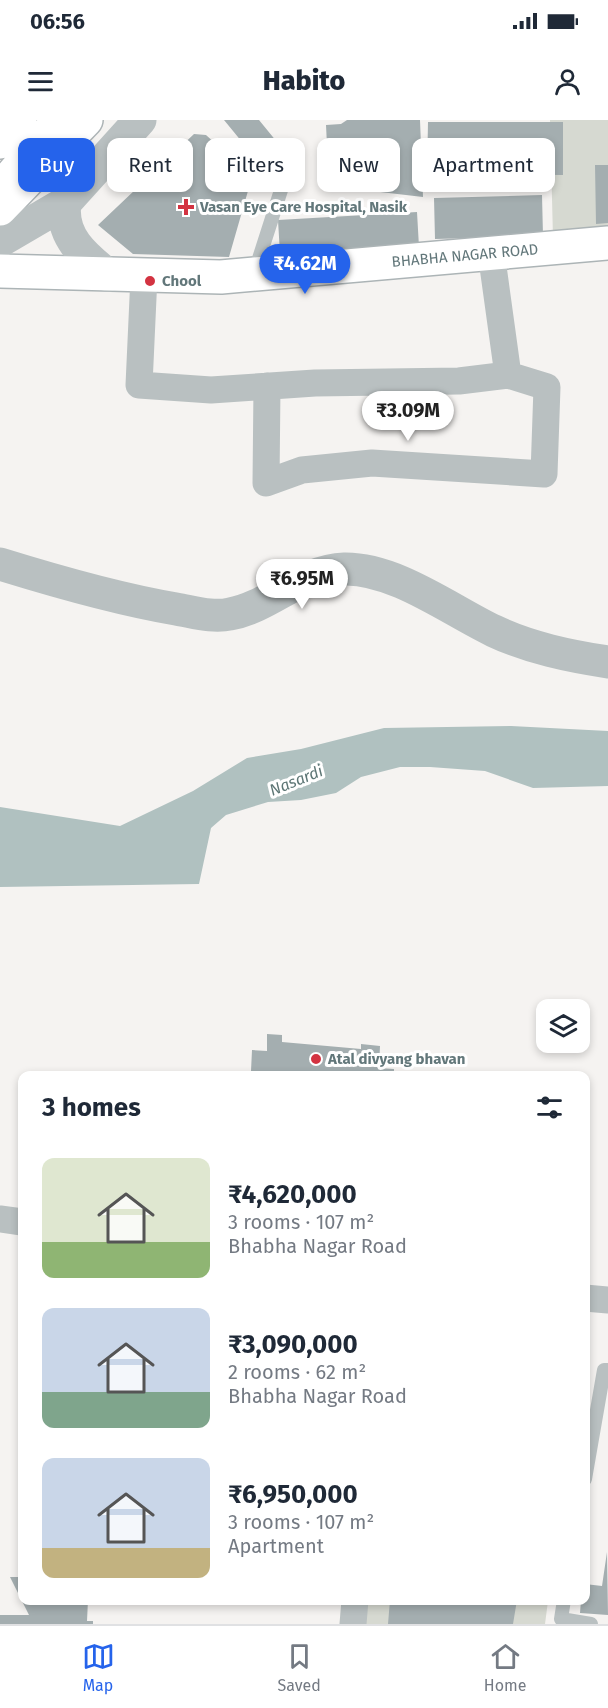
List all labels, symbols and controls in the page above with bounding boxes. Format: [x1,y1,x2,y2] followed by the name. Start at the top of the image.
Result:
[30,8,85,35] text: 06:56
[24,65,57,98] icon: menu
[263,65,345,97] text: Habito
[551,65,584,98] icon: person
[18,138,95,192] chip: Buy
[107,138,193,192] chip: Rent
[205,138,305,192] chip: Filters
[317,138,400,192] chip: New
[412,138,555,192] chip: Apartment
[177,198,195,216] marker: Vasan Eye Care Hospital, Nasik
[199,198,408,216] place label: Vasan Eye Care Hospital, Nasik
[391,240,539,271] street label: BHABHA NAGAR ROAD
[256,244,354,295] pin: ₹4.62M
[273,251,337,275] text: ₹4.62M
[162,272,202,290] place label: Chool
[143,274,157,288] marker: Chool
[359,391,457,442] pin: ₹3.09M
[376,398,440,422] text: ₹3.09M
[253,559,351,610] pin: ₹6.95M
[270,566,334,590] text: ₹6.95M
[267,761,326,800] water label: Nasardi
[536,999,590,1053] map controls
[536,999,590,1053] button: layers
[327,1050,465,1068] place label: Atal divyang bhavan
[309,1052,323,1066] marker: Atal divyang bhavan
[533,1091,566,1124] icon: filters
[42,1092,141,1123] text: 3 homes
[228,1179,357,1210] text: ₹4,620,000
[90,1182,162,1254] icon: home
[228,1210,374,1234] text: 3 rooms · 107 m²
[228,1234,407,1258] text: Bhabha Nagar Road
[228,1329,358,1360] text: ₹3,090,000
[90,1332,162,1404] icon: home
[228,1360,366,1384] text: 2 rooms · 62 m²
[228,1384,407,1408] text: Bhabha Nagar Road
[228,1479,358,1510] text: ₹6,950,000
[90,1482,162,1554] icon: home
[228,1510,374,1534] text: 3 rooms · 107 m²
[228,1534,324,1558] text: Apartment
[82,1640,115,1695] tab: Map
[278,1640,321,1695] tab: Saved
[484,1640,526,1695] tab: Home

